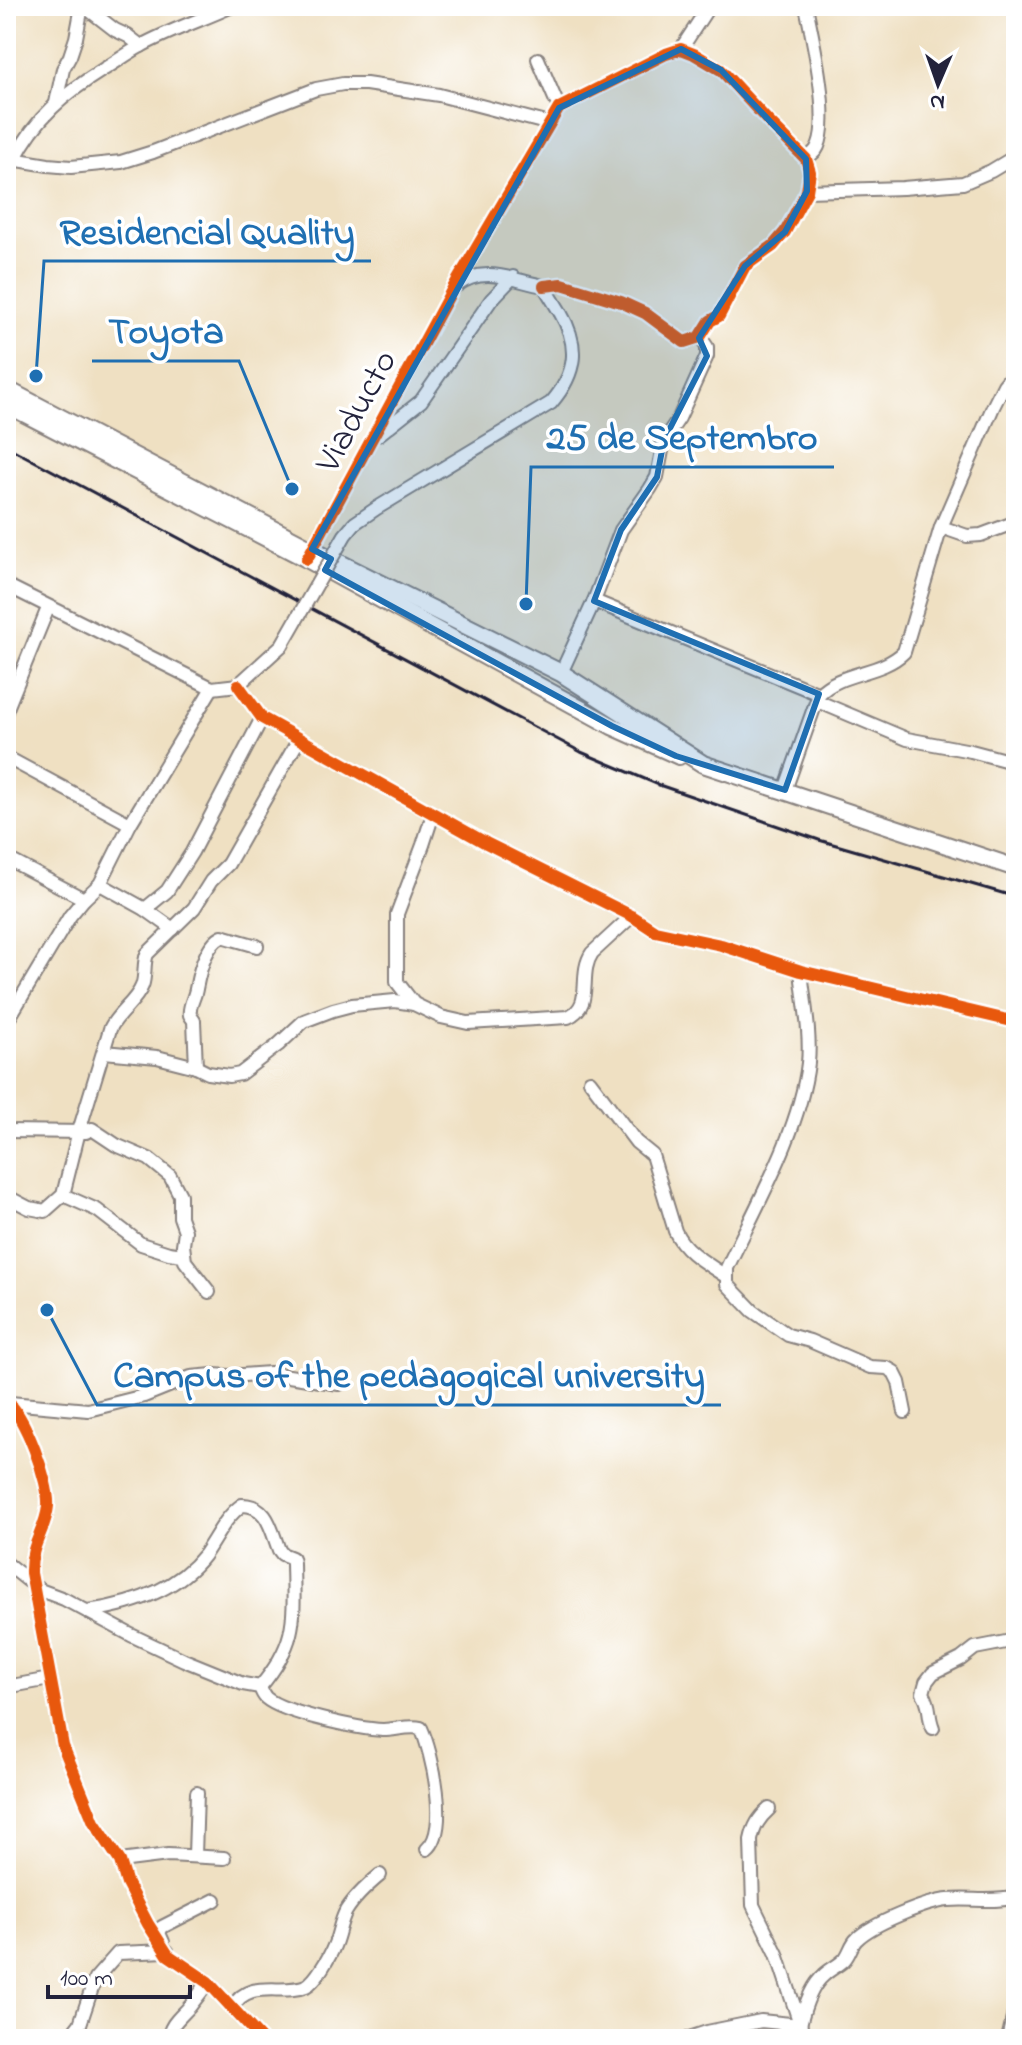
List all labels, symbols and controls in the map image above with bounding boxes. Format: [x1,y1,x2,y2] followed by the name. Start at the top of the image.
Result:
[898,44,978,124] north arrow
[929,85,945,117] text: N
[44,199,371,261] callout: Residencial Quality
[59,207,355,263] text: Residencial Quality
[92,299,239,361] callout: Toyota
[108,306,224,362] text: Toyota
[303,341,412,484] street label: Viaducto
[531,405,834,467] callout: 25 de Septembro
[546,412,817,468] text: 25 de Septembro
[97,1343,721,1405] callout: Campus of the pedagogical university
[113,1350,705,1406] text: Campus of the pedagogical university
[48,1949,190,1999] scale bar
[60,1962,113,1997] text: 100 m

